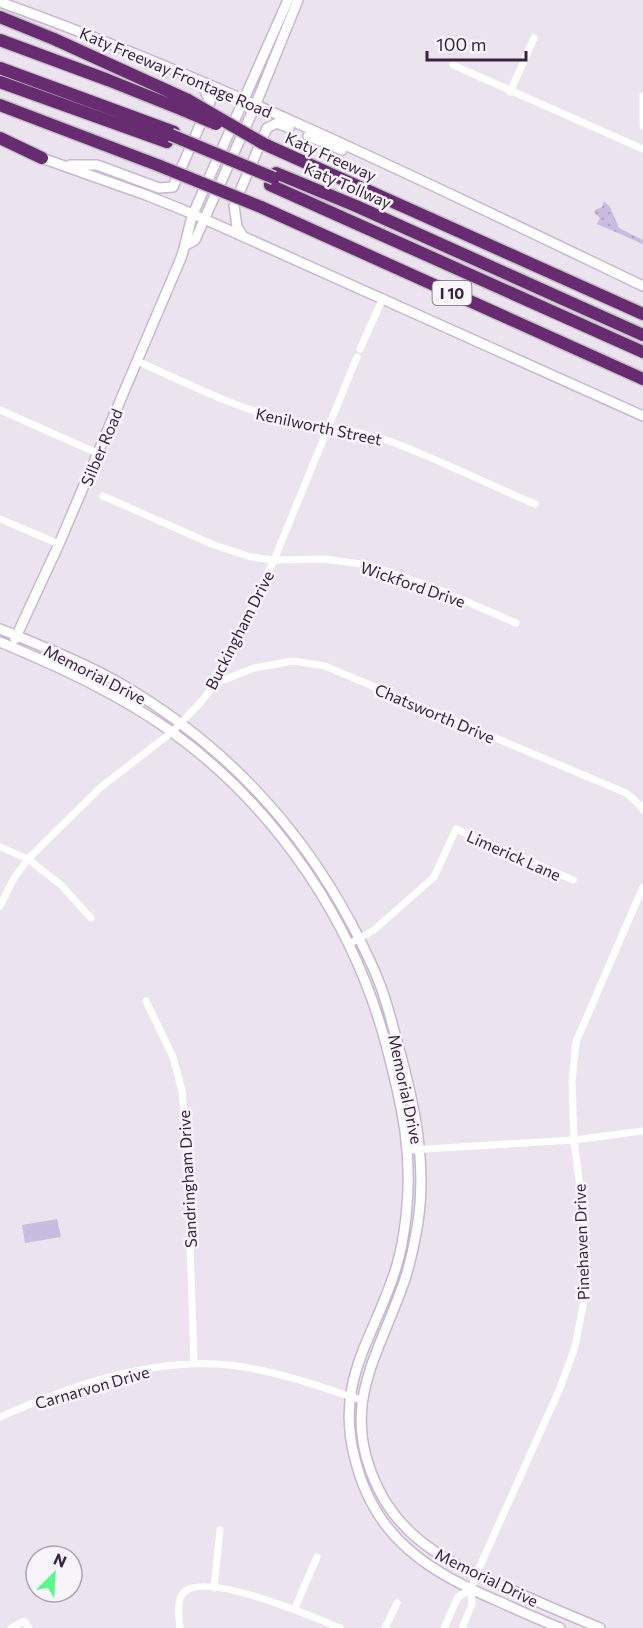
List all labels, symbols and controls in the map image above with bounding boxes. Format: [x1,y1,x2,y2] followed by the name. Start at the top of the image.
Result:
[77,23,275,121] street label: Katy Freeway Frontage Road
[427,24,526,62] scale bar
[436,33,486,55] text: 100 m
[282,127,380,185] street label: Katy Freeway
[302,158,394,212] street label: Katy Tollway
[432,281,472,305] road number: I 10
[254,403,384,449] street label: Kenilworth Street
[76,405,126,489] street label: Silber Road
[358,557,468,611] street label: Wickford Drive
[201,567,277,693] street label: Buckingham Drive
[41,640,149,708] street label: Memorial Drive
[372,679,498,747] street label: Chatsworth Drive
[464,826,564,884] street label: Limerick Lane
[385,1032,427,1146] street label: Memorial Drive
[174,1110,200,1248] street label: Sandringham Drive
[569,1184,593,1300] street label: Pinehaven Drive
[33,1362,151,1412] street label: Carnarvon Drive
[24,1544,84,1604] north arrow
[433,1544,541,1610] street label: Memorial Drive
[51,1549,70,1571] text: N

